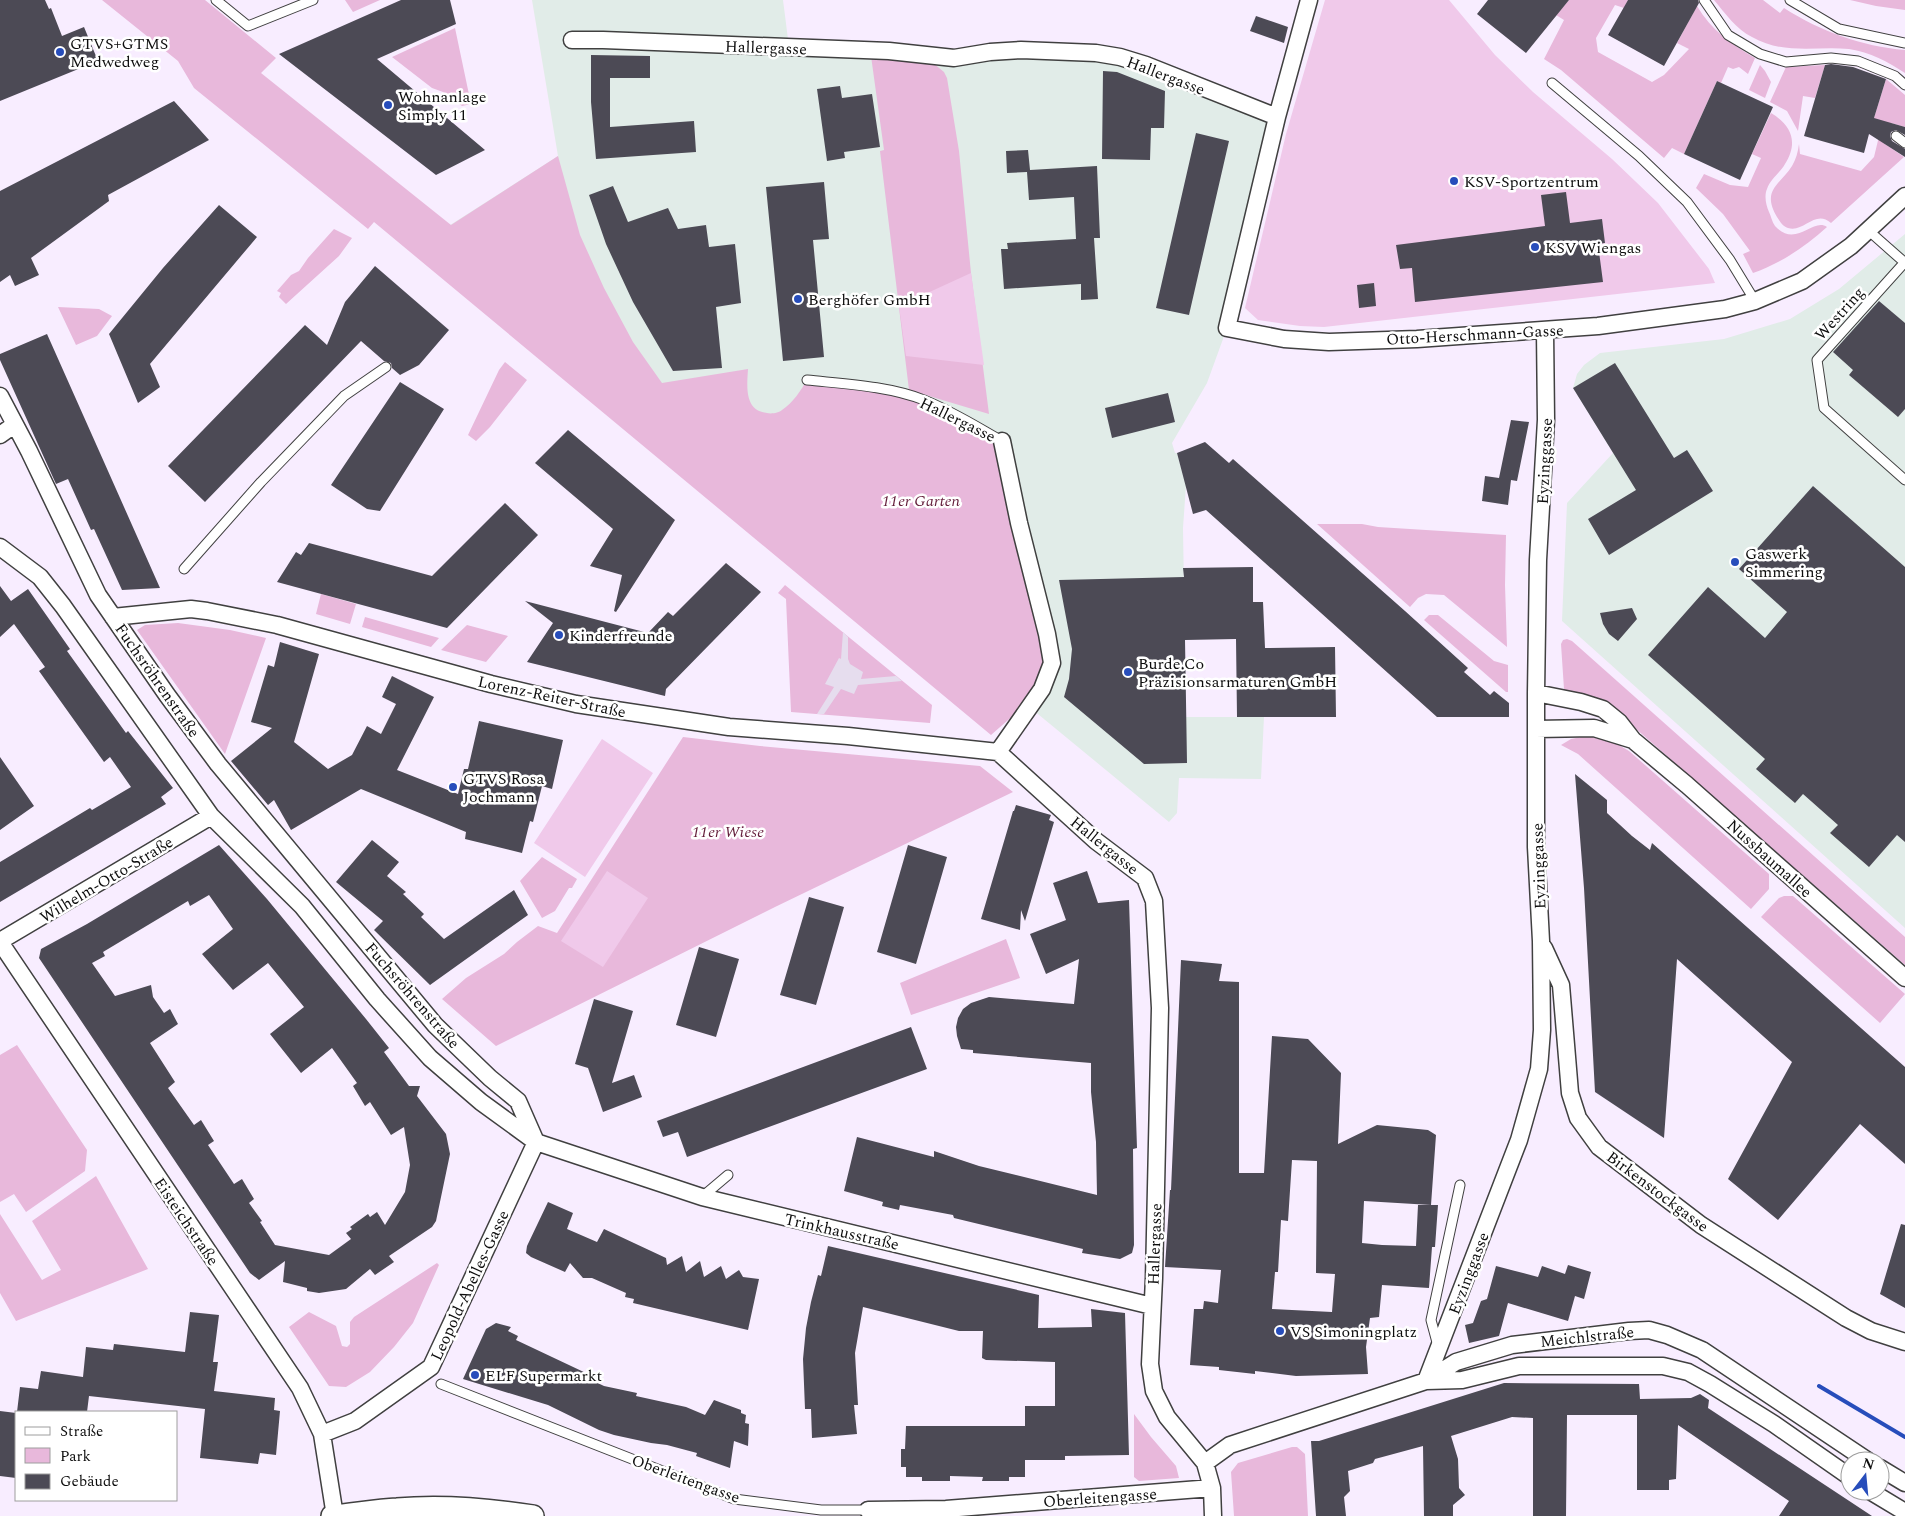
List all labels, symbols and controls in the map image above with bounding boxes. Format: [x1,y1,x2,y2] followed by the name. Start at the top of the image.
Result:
[70,32,168,74] place label: GTVS+GTMS Medwedweg
[725,35,807,61] street label: Hallergasse
[54,46,66,58] marker: GTVS+GTMS Medwedweg
[1123,50,1208,102] street label: Hallergasse
[398,85,486,127] place label: Wohnanlage Simply 11
[382,99,394,111] marker: Wohnanlage Simply 11
[1464,170,1599,194] place label: KSV-Sportzentrum
[1448,175,1460,187] marker: KSV-Sportzentrum
[1545,236,1642,260] place label: KSV Wiengas
[1529,241,1541,253] marker: KSV Wiengas
[1809,281,1870,346] street label: Westring
[808,288,931,312] place label: Berghöfer GmbH
[792,293,804,305] marker: Berghöfer GmbH
[1386,318,1564,352] street label: Otto-Herschmann-Gasse
[915,391,1000,449] street label: Hallergasse
[1531,417,1559,505] street label: Eyzinggasse
[882,489,961,513] park label: 11er Garten
[1745,542,1823,584] place label: Gaswerk Simmering
[1729,556,1741,568] marker: Gaswerk Simmering
[109,619,206,743] street label: Fuchsröhrenstraße
[569,624,672,648] place label: Kinderfreunde
[553,629,565,641] marker: Kinderfreunde
[1138,652,1337,694] place label: Burde.Co Präzisionsarmaturen GmbH
[1122,666,1134,678] marker: Burde.Co Präzisionsarmaturen GmbH
[475,670,628,724] street label: Lorenz-Reiter-Straße
[463,767,545,809] place label: GTVS Rosa Jochmann
[447,781,459,793] marker: GTVS Rosa Jochmann
[1065,811,1144,881] street label: Hallergasse
[1721,814,1817,904] street label: Nussbaumallee
[692,820,764,844] park label: 11er Wiese
[1526,822,1552,910] street label: Eyzinggasse
[35,830,178,929] street label: Wilhelm-Otto-Straße
[359,937,465,1054] street label: Fuchsröhrenstraße
[1601,1145,1714,1238] street label: Birkenstockgasse
[148,1173,225,1271] street label: Eisteichstraße
[1142,1203,1168,1285] street label: Hallergasse
[424,1206,515,1365] street label: Leopold-Abelles-Gasse
[782,1207,901,1257] street label: Trinkhausstraße
[1442,1229,1496,1318] street label: Eyzinggasse
[1290,1320,1417,1344] place label: VS Simoningplatz
[1539,1320,1635,1354] street label: Meichlstraße
[1274,1325,1286,1337] marker: VS Simoningplatz
[485,1364,602,1388] place label: ELF Supermarkt
[469,1369,481,1381] marker: ELF Supermarkt
[15,1411,178,1501] legend
[60,1420,103,1443] text: Straße
[60,1445,91,1468] text: Park
[628,1448,743,1510] street label: Oberleitengasse
[1840,1451,1890,1501] north arrow
[1860,1452,1877,1476] text: N
[60,1470,119,1493] text: Gebäude
[1042,1482,1158,1514] street label: Oberleitengasse

